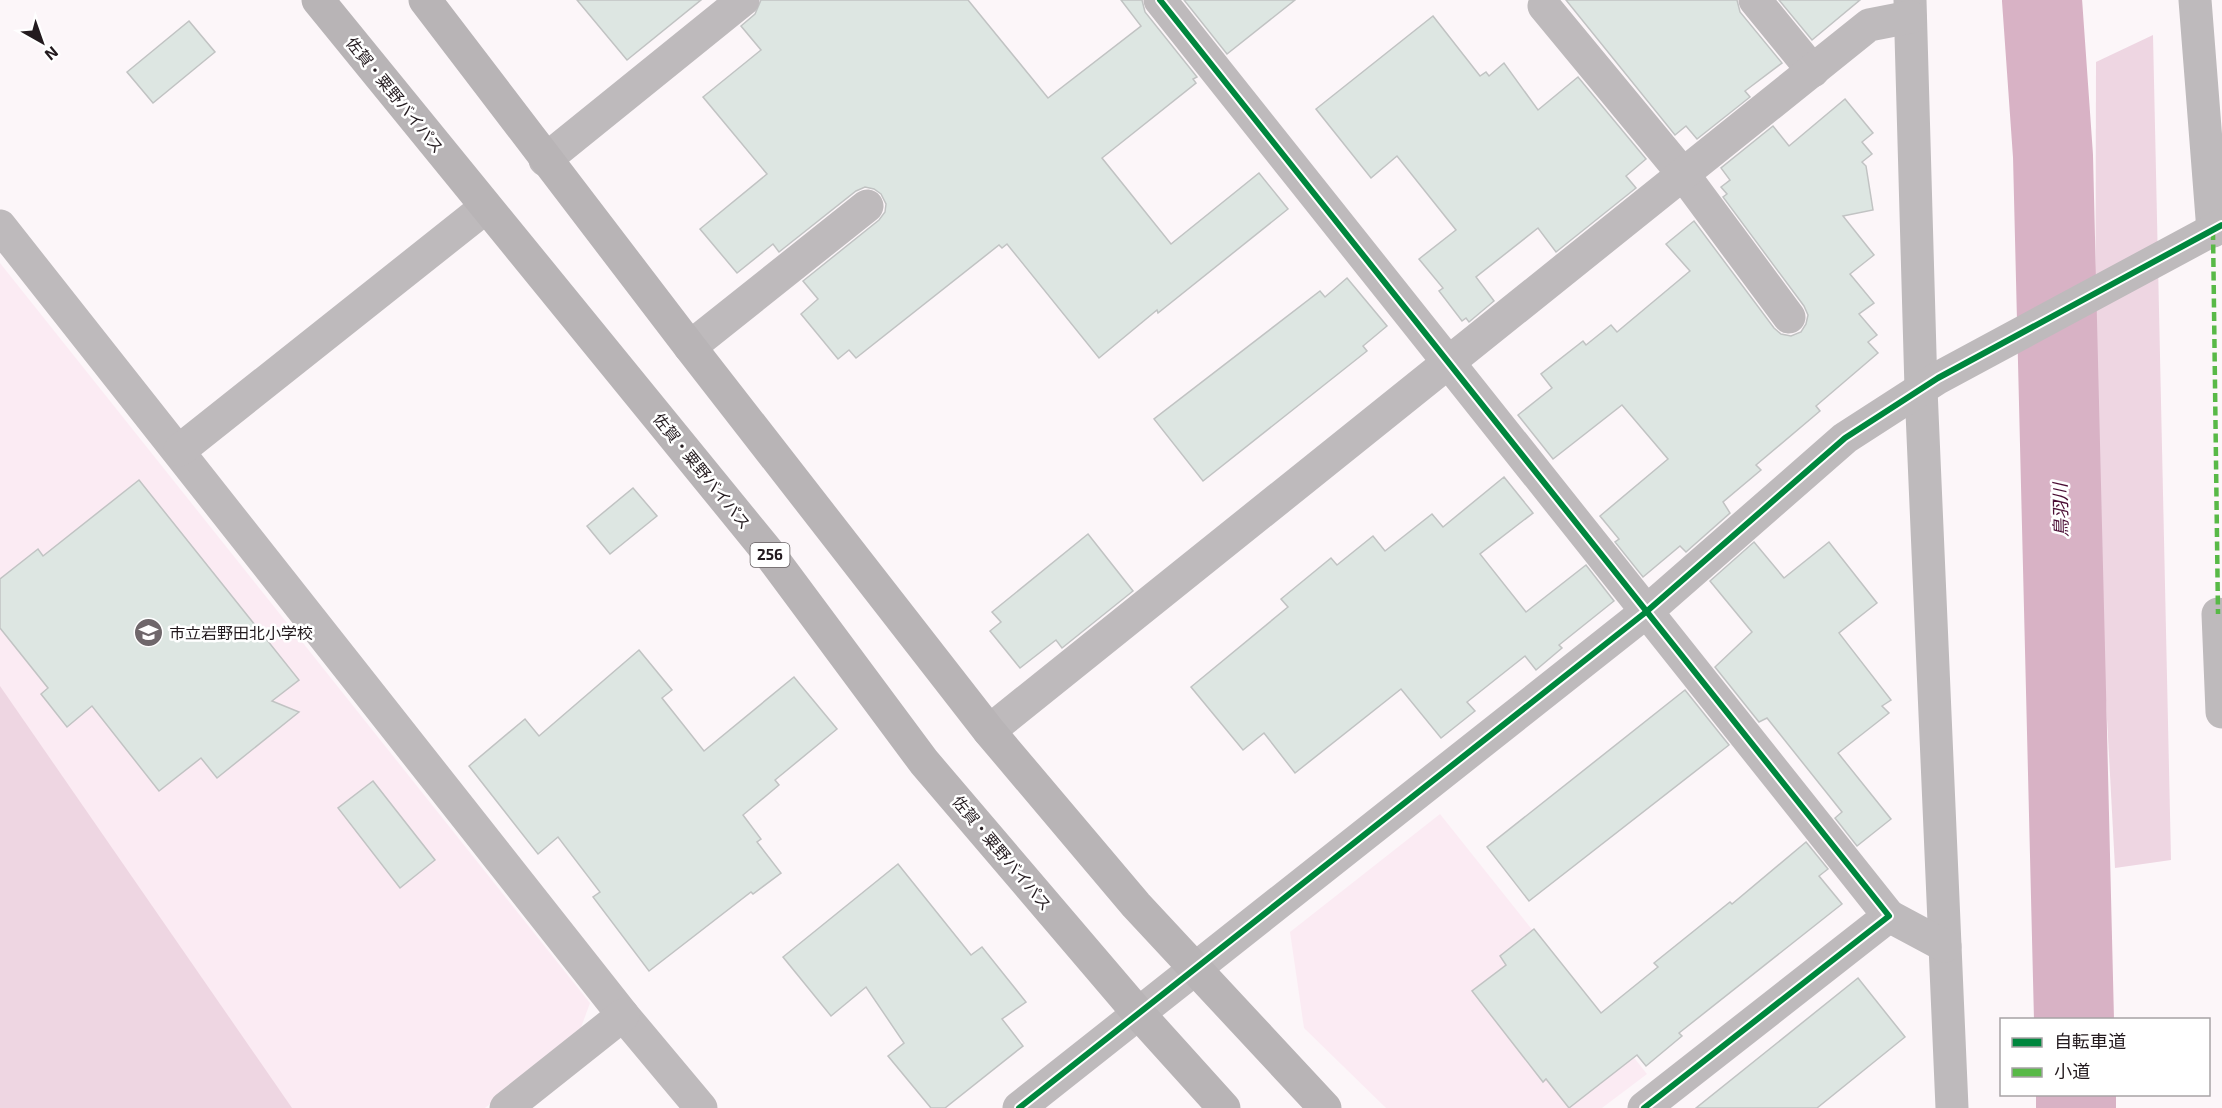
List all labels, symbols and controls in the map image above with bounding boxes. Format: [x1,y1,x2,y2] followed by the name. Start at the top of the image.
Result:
[12,12,72,72] north arrow
[343,33,448,156] street label: 佐賀・粟野バイパス
[41,43,62,65] text: N
[650,409,755,532] street label: 佐賀・粟野バイパス
[2048,481,2071,537] water label: 鳥羽川
[750,543,790,567] road number: 256
[132,617,164,649] school or university icon: 市立岩野田北小学校
[169,623,313,642] place label: 市立岩野田北小学校
[949,792,1056,914] street label: 佐賀・粟野バイパス
[2000,1018,2210,1096] legend
[2054,1030,2126,1052] text: 自転車道
[2054,1060,2090,1082] text: 小道

